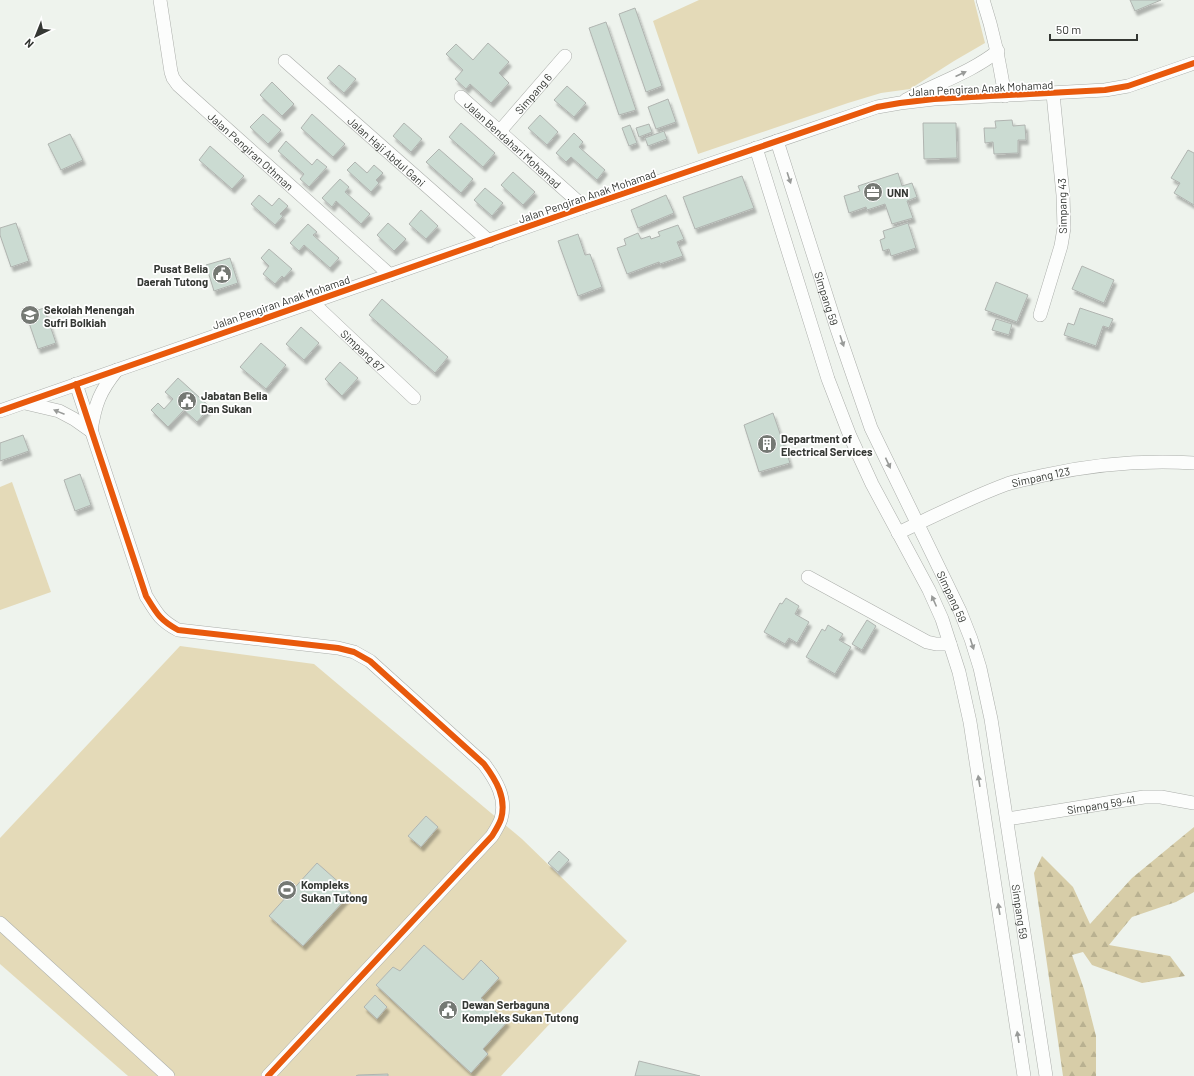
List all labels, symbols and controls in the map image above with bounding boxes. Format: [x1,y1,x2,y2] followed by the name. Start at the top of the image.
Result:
[16,16,56,56] north arrow
[1050,16,1137,42] scale bar
[1056,22,1081,36] text: 50 m
[22,36,36,51] text: N
[512,70,554,116] street label: Simpang 6
[955,71,966,77] one-way arrow
[908,78,1054,98] street label: Jalan Pengiran Anak Mohamad
[462,97,564,190] street label: Jalan Bendahari Mohamad
[206,109,297,192] street label: Jalan Pengiran Othman
[346,113,429,189] street label: Jalan Haji Abdul Gani
[516,166,658,226] street label: Jalan Pengiran Anak Mohamad
[786,172,792,184] one-way arrow
[1055,178,1069,234] street label: Simpang 43
[862,181,884,203] office icon: UNN
[887,186,908,199] place label: UNN
[137,262,208,288] place label: Pusat Belia Daerah Tutong
[211,263,233,285] public building icon: Pusat Belia Daerah Tutong
[813,270,842,327] street label: Simpang 59
[210,272,352,332] street label: Jalan Pengiran Anak Mohamad
[44,303,135,329] place label: Sekolah Menengah Sufri Bolkiah
[19,304,41,326] school or university icon: Sekolah Menengah Sufri Bolkiah
[338,326,387,374] street label: Simpang 87
[839,336,845,348] one-way arrow
[201,389,268,415] place label: Jabatan Belia Dan Sukan
[176,390,198,412] public building icon: Jabatan Belia Dan Sukan
[53,408,65,414] one-way arrow
[781,432,873,458] place label: Department of Electrical Services
[756,433,778,455] building icon: Department of Electrical Services
[884,457,891,468] one-way arrow
[1010,464,1071,489] street label: Simpang 123
[935,568,970,624] street label: Simpang 59
[930,594,936,606] one-way arrow
[969,638,975,650] one-way arrow
[976,774,982,787] one-way arrow
[1066,792,1136,816] street label: Simpang 59-41
[301,878,367,904] place label: Kompleks Sukan Tutong
[276,879,298,901] sports icon: Kompleks Sukan Tutong
[1010,883,1031,940] street label: Simpang 59
[995,903,1001,915] one-way arrow
[462,998,579,1024] place label: Dewan Serbaguna Kompleks Sukan Tutong
[437,999,459,1021] public building icon: Dewan Serbaguna Kompleks Sukan Tutong
[1015,1031,1021,1044] one-way arrow

